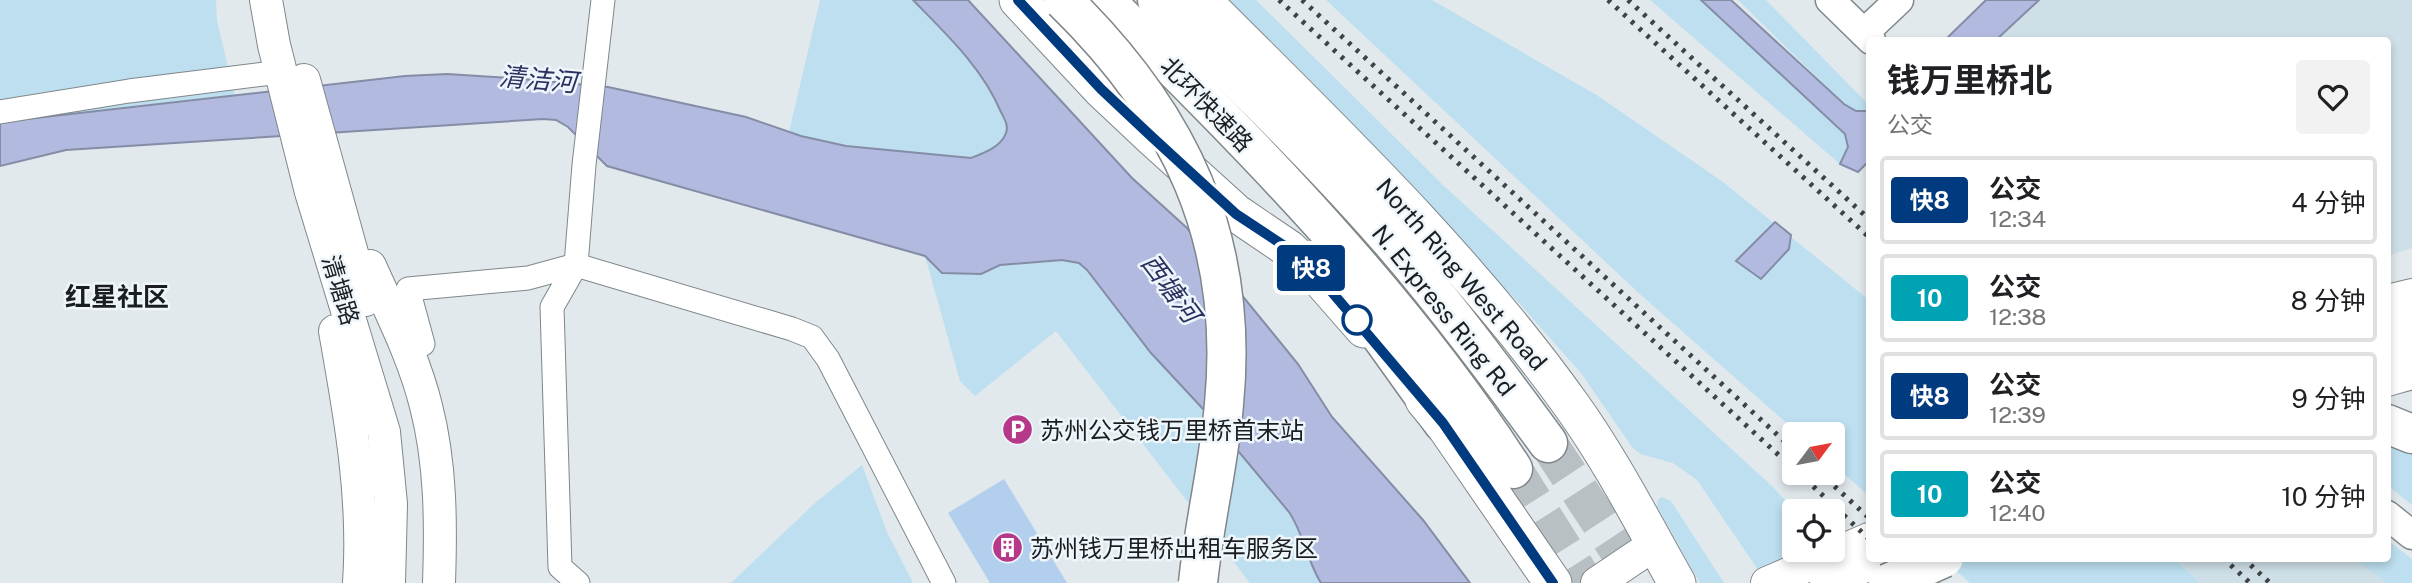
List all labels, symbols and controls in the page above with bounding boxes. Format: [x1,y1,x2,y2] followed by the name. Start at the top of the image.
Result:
[1155,51,1259,157] street label: 北环快速路
[498,60,583,98] water label: 清洁河
[2296,60,2370,134] button: heart
[1887,61,2052,99] text: 钱万里桥北
[1887,111,1933,138] text: 公交
[1371,172,1553,376] street label: North Ring West Road
[1989,173,2041,204] text: 公交
[1909,186,1950,214] text: 快8
[2291,187,2366,218] text: 4 分钟
[1989,205,2046,232] text: 12:34
[1367,219,1521,401] street label: N. Express Ring Rd
[1280,245,1342,291] line badge: 快8
[1135,248,1210,332] water label: 西塘河
[317,251,365,329] street label: 清塘路
[1291,254,1331,282] text: 快8
[1989,271,2041,302] text: 公交
[65,281,169,312] district label: 红星社区
[1917,284,1942,312] text: 10
[2291,285,2366,316] text: 8 分钟
[1989,303,2047,330] text: 12:38
[1342,305,1372,335] unlabelled marker
[1989,369,2041,400] text: 公交
[1909,382,1950,410] text: 快8
[2291,383,2366,414] text: 9 分钟
[1989,401,2046,428] text: 12:39
[1000,413,1034,447] parking icon: 苏州公交钱万里桥首末站
[1040,416,1304,444] place label: 苏州公交钱万里桥首末站
[1782,422,1844,485] north arrow
[1782,422,1845,562] map controls
[1989,467,2041,498] text: 公交
[1917,480,1942,508] text: 10
[2281,481,2366,512] text: 10 分钟
[1782,499,1845,562] button: locate
[1989,499,2046,526] text: 12:40
[990,531,1024,565] building icon: 苏州钱万里桥出租车服务区
[1030,534,1318,562] place label: 苏州钱万里桥出租车服务区

